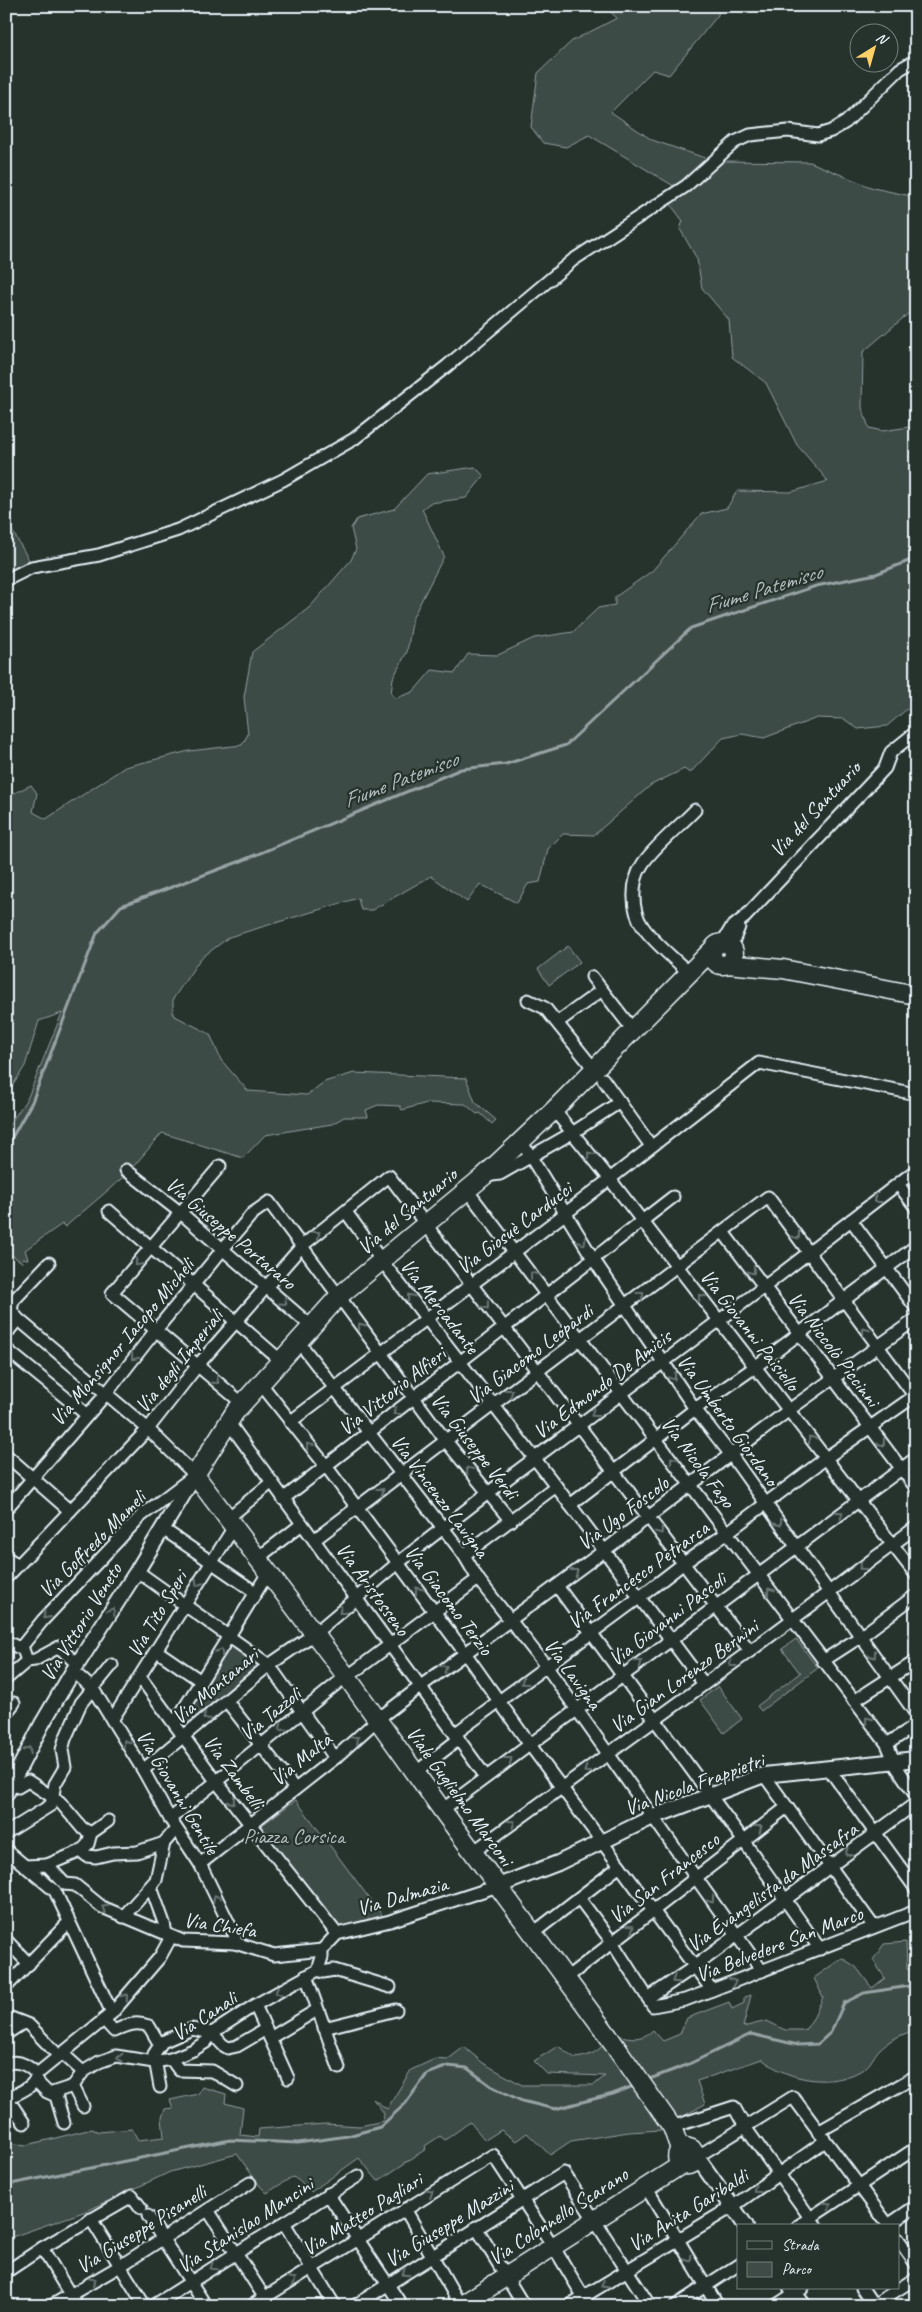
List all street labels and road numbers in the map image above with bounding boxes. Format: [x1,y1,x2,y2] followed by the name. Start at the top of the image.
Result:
[764,754,868,863] street label: Via del Santuario
[352,1160,464,1260] street label: Via del Santuario
[160,1171,303,1296] street label: Via Giuseppe Portararo
[451,1174,579,1280] street label: Via Giosuè Carducci
[44,1251,202,1431] street label: Via Monsignor Iacopo Micheli
[395,1253,486,1360] street label: Via Mercadante
[694,1264,807,1398] street label: Via Giovanni Paisiello
[782,1286,888,1414] street label: Via Niccolò Piccinni
[462,1296,601,1410] street label: Via Giacomo Leopardi
[129,1302,231,1418] street label: Via degli Imperiali
[528,1322,678,1444] street label: Via Edmondo De Amicis
[333,1339,453,1441] street label: Via Vittorio Alfieri
[671,1349,786,1493] street label: Via Umberto Giordano
[425,1388,526,1507] street label: Via Giuseppe Verdi
[655,1411,742,1514] street label: Via Nicola Fago
[385,1429,496,1564] street label: Via Vincenzo Lavigna
[572,1469,675,1556] street label: Via Ugo Foscolo
[33,1483,153,1603] street label: Via Goffredo Mameli
[562,1514,715,1635] street label: Via Francesco Petrarca
[330,1537,417,1642] street label: Via Aristosseno
[399,1540,500,1662] street label: Via Giacomo Terzio
[34,1557,128,1686] street label: Via Vittorio Veneto
[121,1563,194,1662] street label: Via Tito Speri
[603,1565,733,1672] street label: Via Giovanni Pascoli
[605,1612,766,1739] street label: Via Gian Lorenzo Bernini
[538,1633,608,1716] street label: Via Lavigna
[166,1640,266,1730] street label: Via Montanari
[234,1679,309,1747] street label: Via Tazzoli
[401,1721,521,1873] street label: Viale Guglielmo Marconi
[131,1725,226,1860] street label: Via Giovanni Gentile
[265,1725,338,1791] street label: Via Malta
[198,1730,272,1817] street label: Via Zambelli
[621,1746,770,1821] street label: Via Nicola Frappietri
[681,1815,864,1958] street label: Via Evangelista da Massafra
[603,1826,726,1929] street label: Via San Francesco
[354,1870,453,1921] street label: Via Dalmazia
[692,1900,868,1988] street label: Via Belvedere San Marco
[182,1906,260,1944] street label: Via Chiefa
[166,1984,244,2047] street label: Via Canali
[483,2160,634,2271] street label: Via Colonnello Scarano
[623,2161,755,2257] street label: Via Anita Garibaldi
[297,2165,430,2261] street label: Via Matteo Pagliari
[172,2170,321,2279] street label: Via Stanislao Mancini
[380,2172,521,2273] street label: Via Giuseppe Mazzini
[71,2177,213,2279] street label: Via Giuseppe Pisanelli

